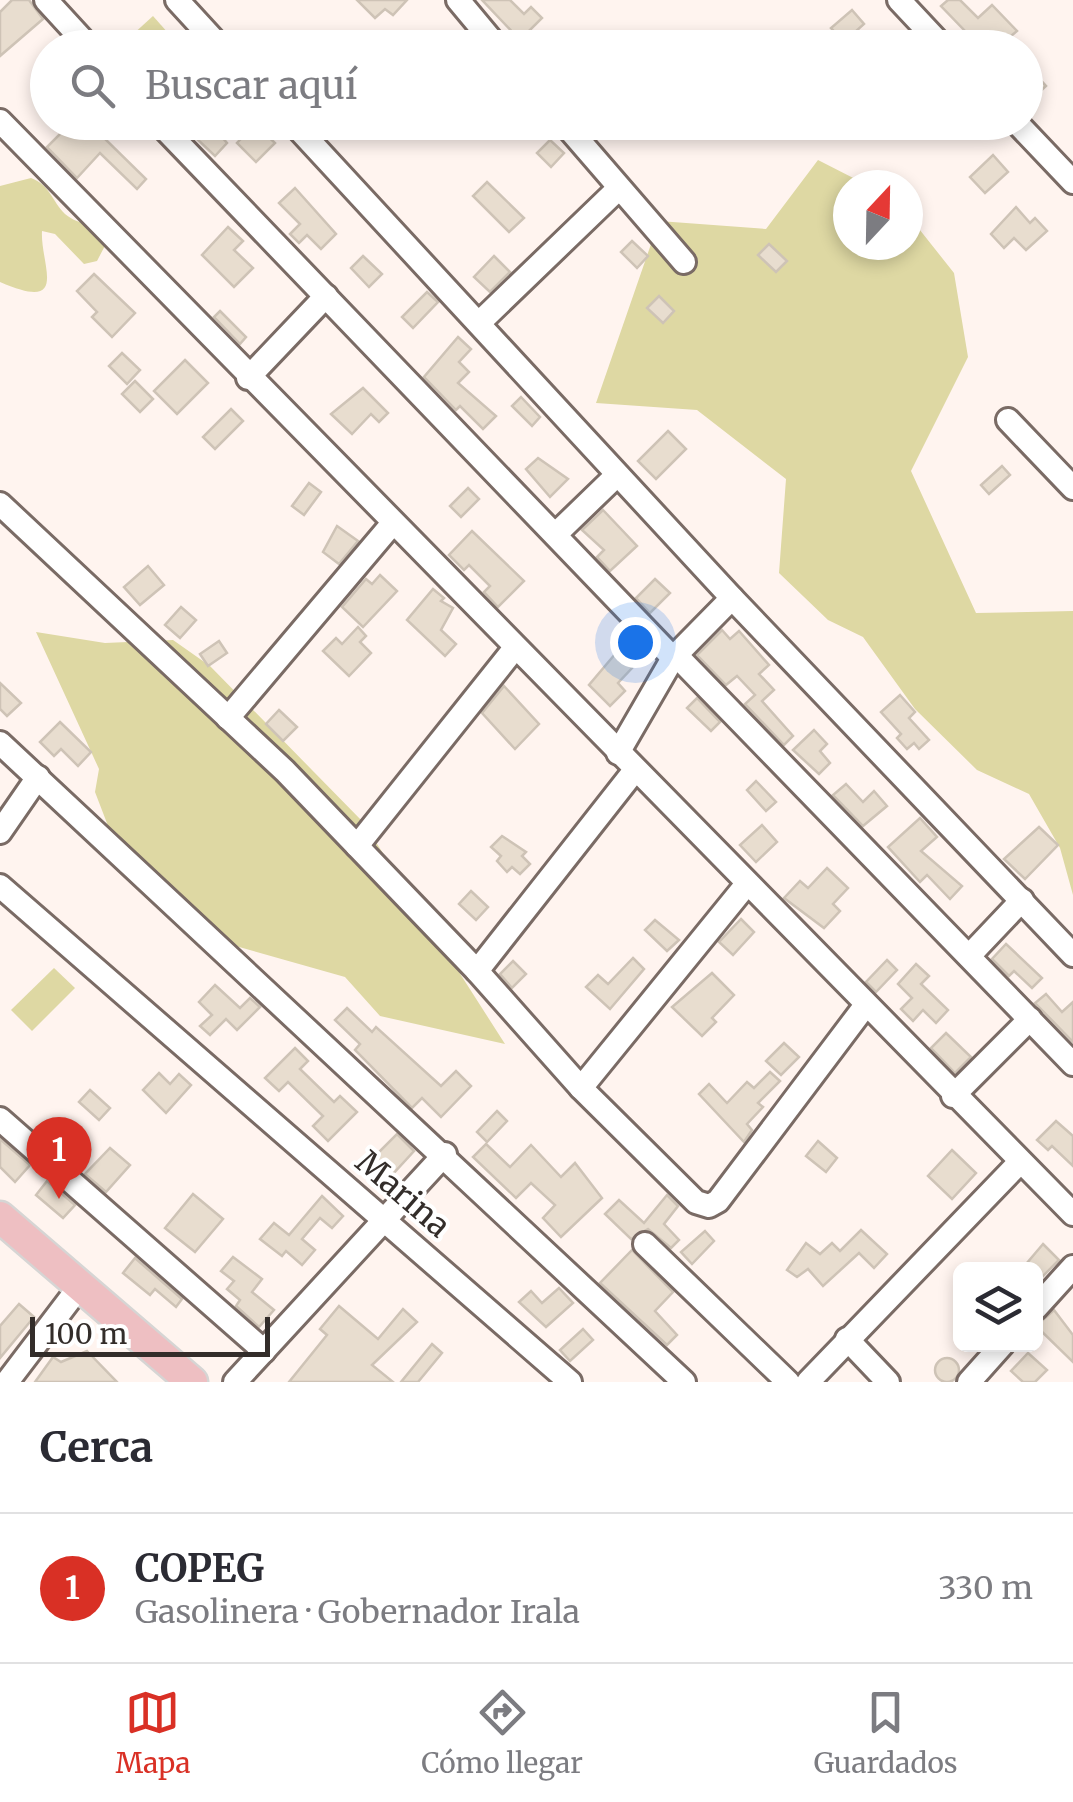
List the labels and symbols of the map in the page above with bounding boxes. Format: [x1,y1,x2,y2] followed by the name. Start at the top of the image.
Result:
[833,170,923,260] north arrow
[610,617,661,668] your location
[27,1116,92,1199] pin: 1
[348,1142,458,1246] street label: Marina
[30,1312,270,1356] scale bar

